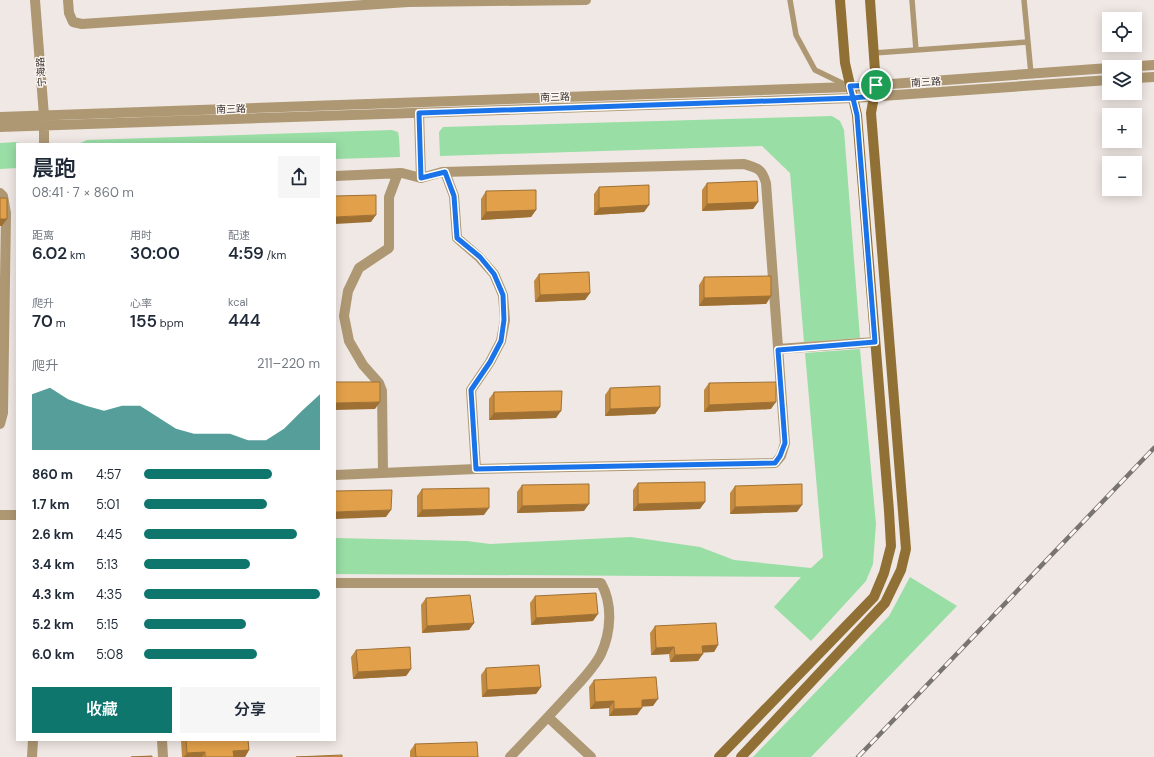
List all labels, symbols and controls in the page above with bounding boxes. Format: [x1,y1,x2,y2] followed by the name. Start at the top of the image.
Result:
[1102,12,1142,196] map controls
[1102,12,1142,52] button: locate
[33,57,49,87] street label: 宁海路
[1102,60,1142,100] button: layers
[859,68,893,102] pin
[865,74,887,96] icon: arrive
[911,74,941,90] street label: 南三路
[540,90,570,104] street label: 南三路
[216,102,246,116] street label: 南三路
[1102,108,1142,148] button: +
[32,154,76,183] text: 晨跑
[278,156,320,198] button: share
[1102,156,1142,196] button: −
[32,184,134,201] text: 08:41 · 7 × 860 m
[32,228,54,242] text: 距离
[130,228,152,242] text: 用时
[228,228,250,242] text: 配速
[32,242,67,264] text: 6.02
[130,242,180,264] text: 30:00
[228,242,264,264] text: 4:59
[67,248,85,262] text: km
[264,248,286,262] text: /km
[228,295,248,309] text: kcal
[32,296,54,310] text: 爬升
[130,296,152,310] text: 心率
[228,309,261,331] text: 444
[32,310,53,332] text: 70
[130,310,157,332] text: 155
[53,316,66,330] text: m
[157,316,183,330] text: bpm
[257,355,320,372] text: 211–220 m
[32,357,58,374] text: 爬升
[32,466,73,483] text: 860 m
[96,466,121,483] text: 4:57
[32,496,69,513] text: 1.7 km
[96,496,120,513] text: 5:01
[32,526,73,543] text: 2.6 km
[96,526,122,543] text: 4:45
[32,556,74,573] text: 3.4 km
[96,556,118,573] text: 5:13
[32,586,74,603] text: 4.3 km
[96,586,122,603] text: 4:35
[32,616,74,633] text: 5.2 km
[96,616,119,633] text: 5:15
[32,646,75,663] text: 6.0 km
[96,646,123,663] text: 5:08
[32,687,172,733] button: 收藏
[180,687,320,733] button: 分享

